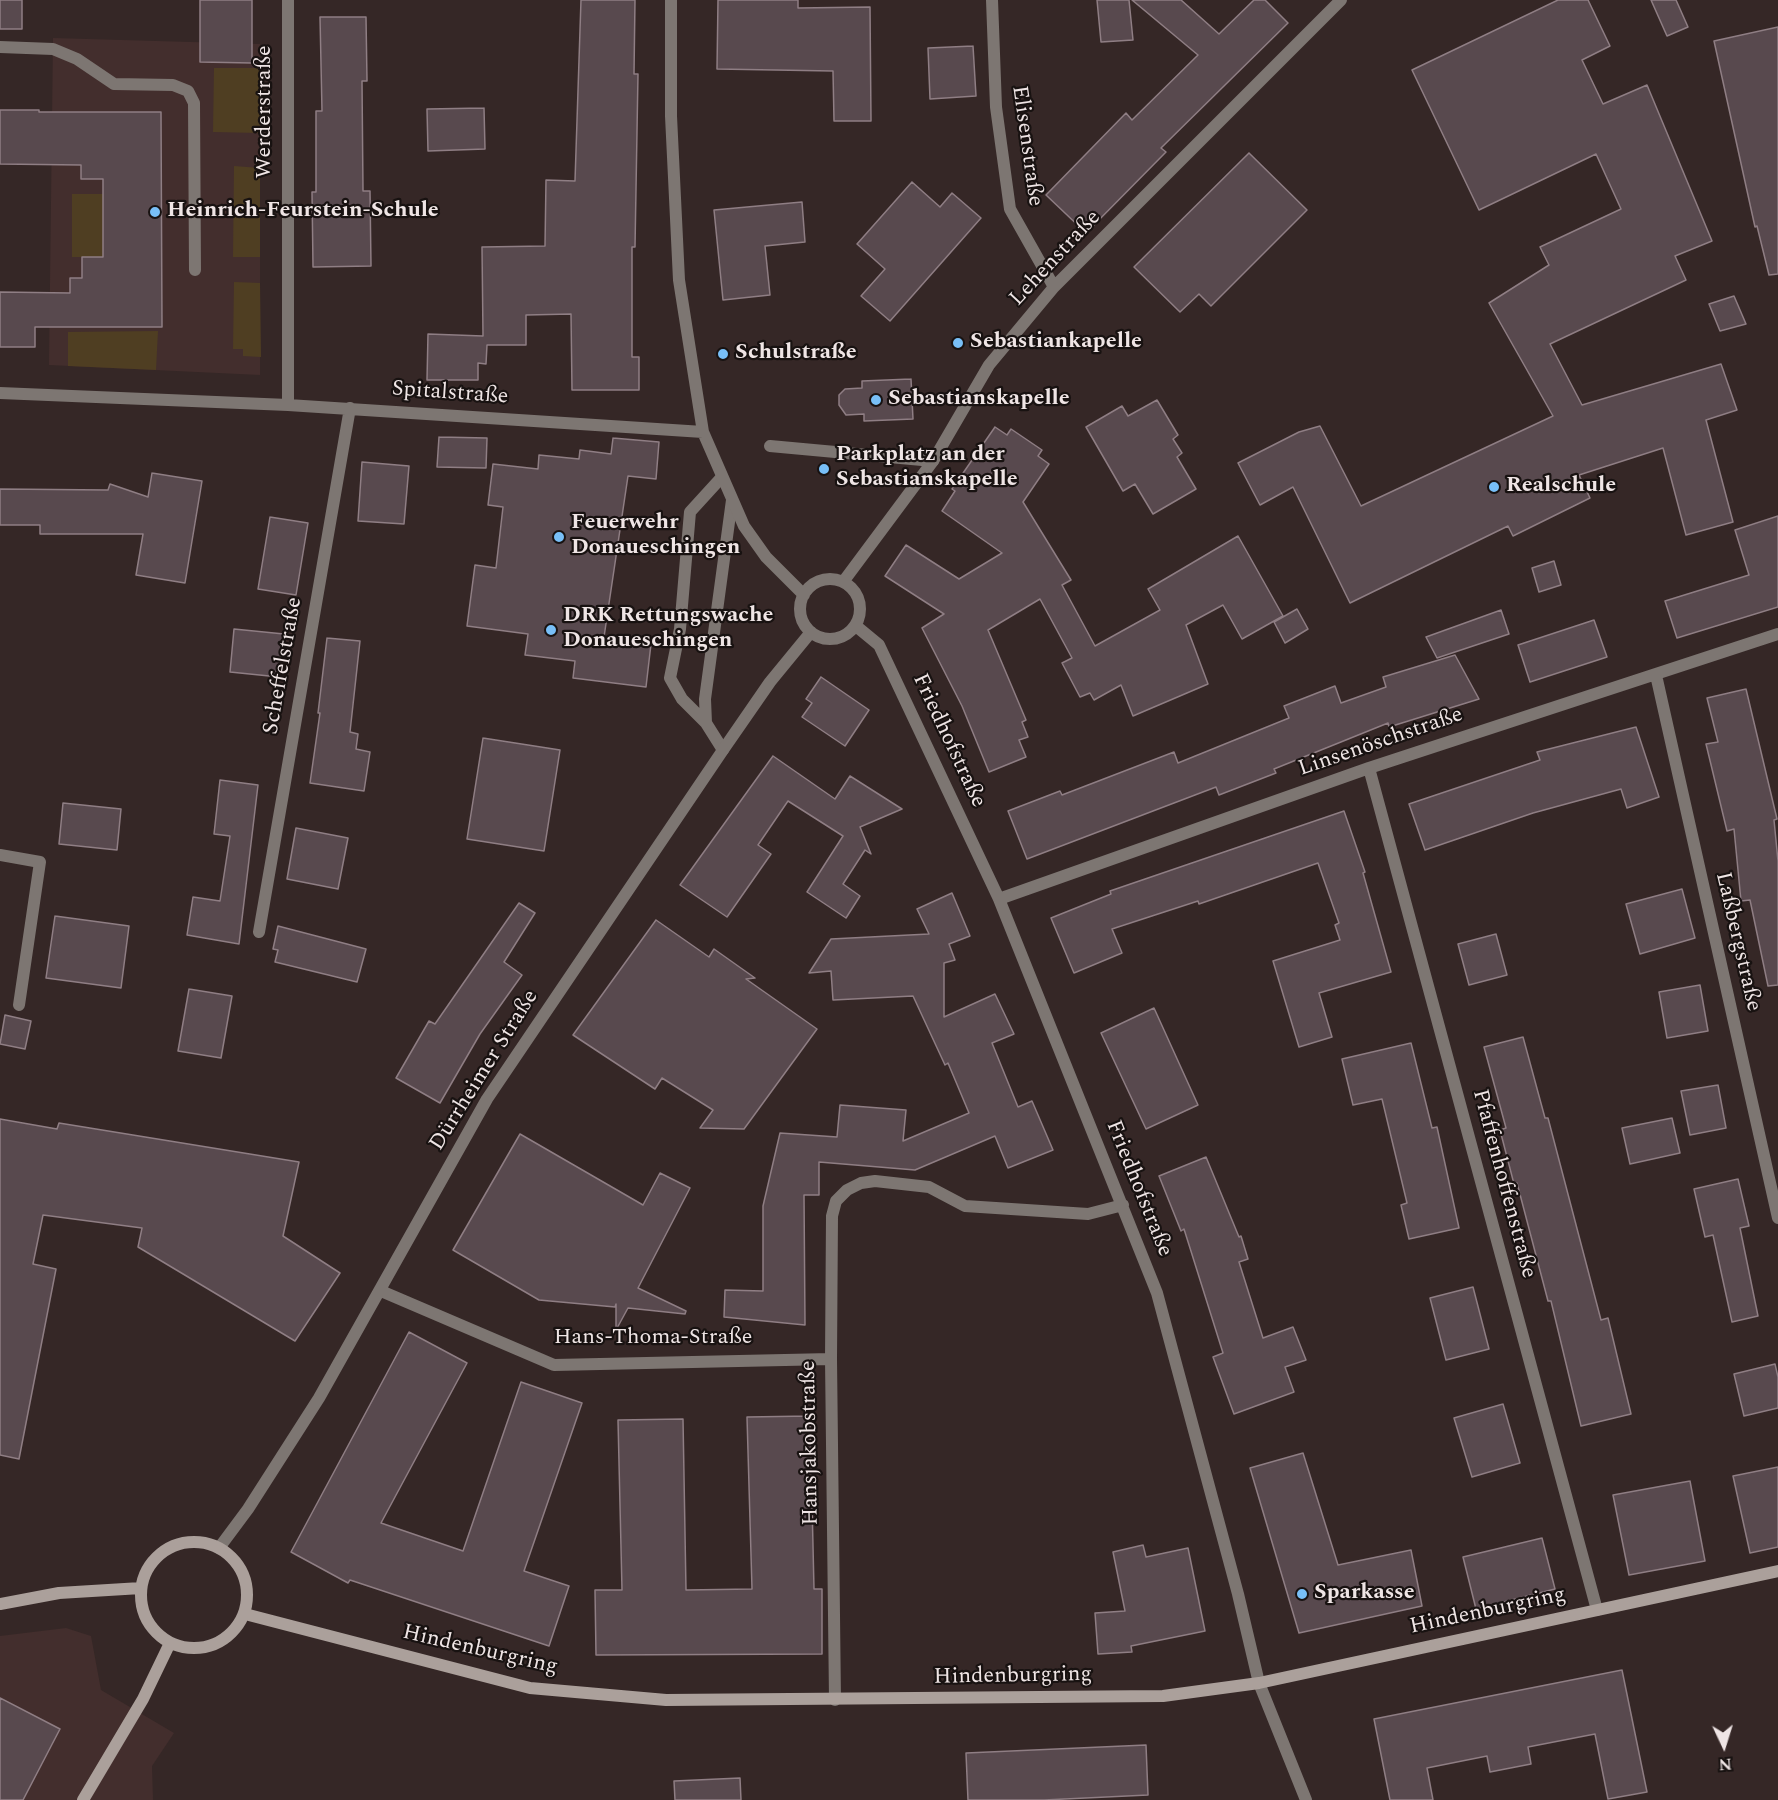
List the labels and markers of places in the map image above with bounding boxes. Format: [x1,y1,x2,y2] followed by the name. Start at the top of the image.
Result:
[167,199,439,225] place label: Heinrich-Feurstein-Schule
[148,205,162,219] marker: Heinrich-Feurstein-Schule
[970,330,1142,356] place label: Sebastiankapelle
[951,336,965,350] marker: Sebastiankapelle
[735,341,857,367] place label: Schulstraße
[716,347,730,361] marker: Schulstraße
[888,387,1070,413] place label: Sebastianskapelle
[869,393,883,407] marker: Sebastianskapelle
[836,443,1018,494] place label: Parkplatz an der Sebastianskapelle
[817,462,831,476] marker: Parkplatz an der Sebastianskapelle
[1506,474,1616,500] place label: Realschule
[1487,480,1501,494] marker: Realschule
[571,511,740,562] place label: Feuerwehr Donaueschingen
[552,530,566,544] marker: Feuerwehr Donaueschingen
[563,604,773,656] place label: DRK Rettungswache Donaueschingen
[544,623,558,637] marker: DRK Rettungswache Donaueschingen
[1314,1581,1415,1607] place label: Sparkasse
[1295,1587,1309,1601] marker: Sparkasse

